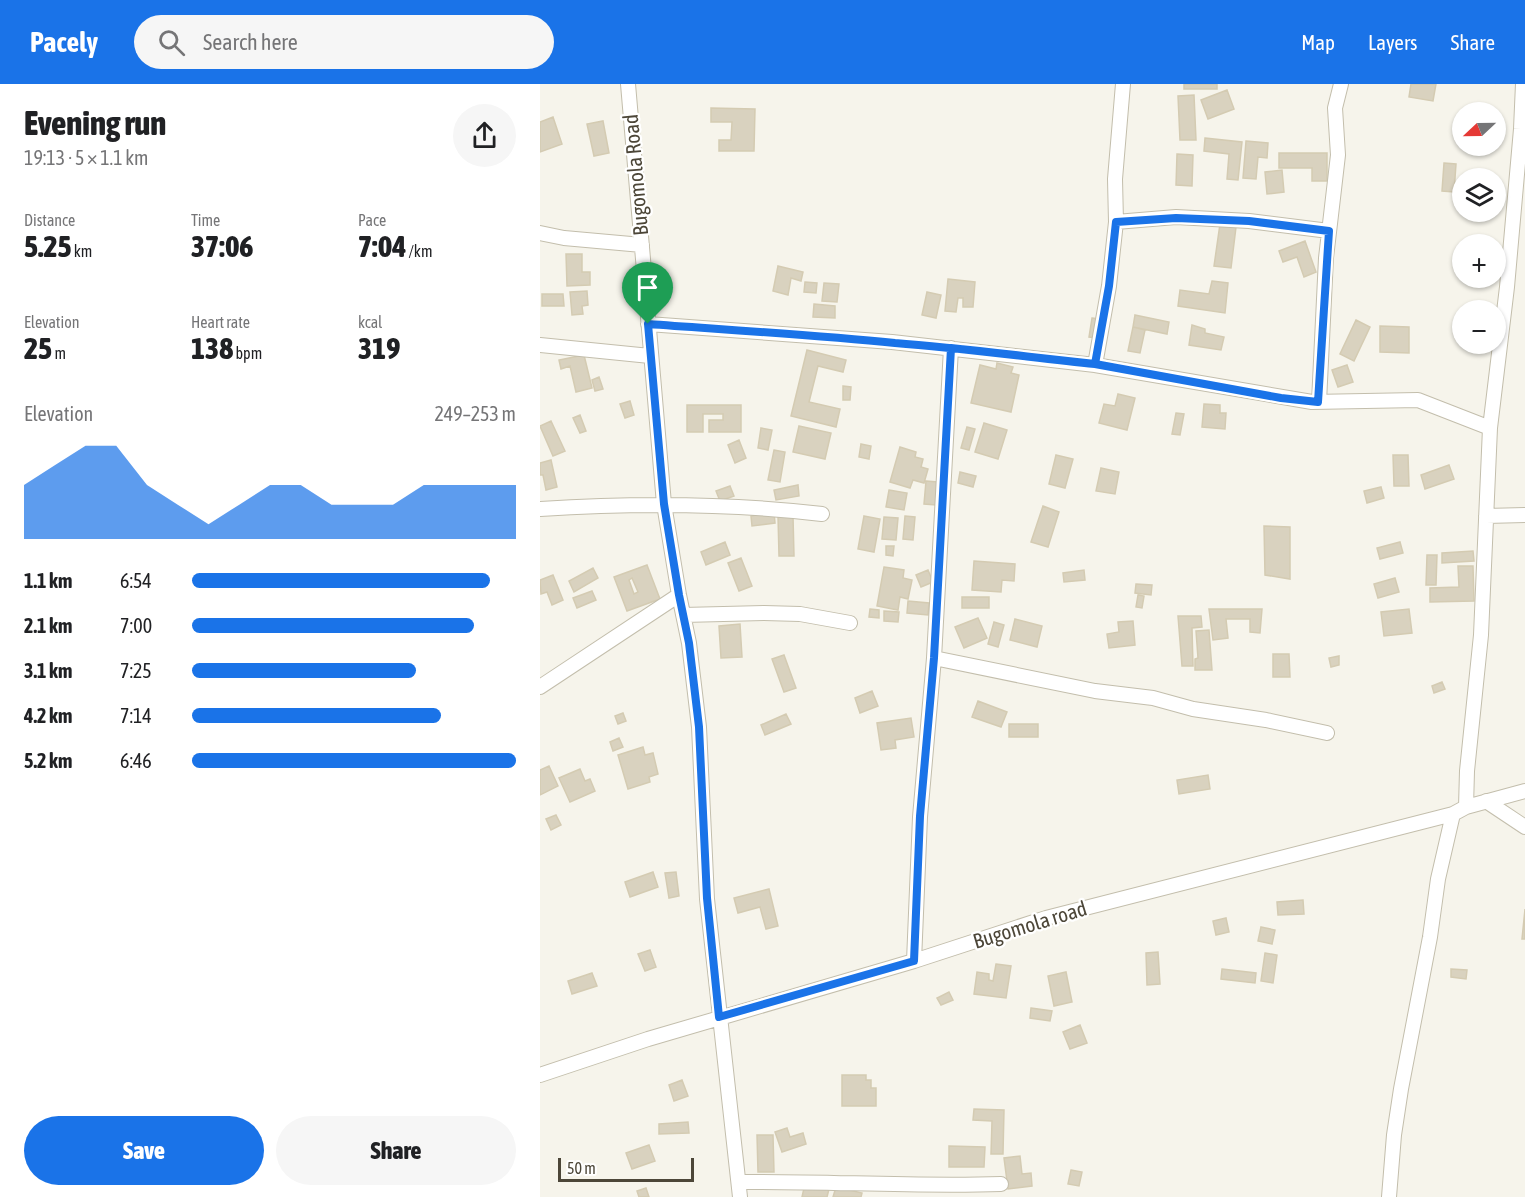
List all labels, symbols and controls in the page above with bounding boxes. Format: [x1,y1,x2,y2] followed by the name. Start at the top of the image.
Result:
[134,15,554,69] search box
[30,26,98,58] text: Pacely
[155,26,188,59] icon: search
[203,29,298,55] text: Search here
[1301,30,1335,54] text: Map
[1368,30,1418,54] text: Layers
[1451,30,1495,54] text: Share
[1452,102,1506,156] north arrow
[1452,102,1506,354] map controls
[24,104,166,142] text: Evening run
[453,104,516,167] button: share
[618,113,652,237] street label: Bugomola Road
[24,146,149,169] text: 19:13 · 5 × 1.1 km
[1452,168,1506,222] button: layers
[24,211,75,229] text: Distance
[191,211,220,229] text: Time
[358,211,386,229] text: Pace
[24,229,72,263] text: 5.25
[191,229,253,263] text: 37:06
[358,229,406,263] text: 7:04
[1452,234,1506,288] button: +
[72,242,92,260] text: km
[406,242,432,260] text: /km
[622,262,673,324] pin
[631,271,664,304] icon: arrive
[1452,300,1506,354] button: −
[24,313,79,331] text: Elevation
[191,313,250,331] text: Heart rate
[358,313,382,331] text: kcal
[24,331,52,365] text: 25
[191,331,233,365] text: 138
[358,331,400,365] text: 319
[52,344,66,362] text: m
[233,344,262,362] text: bpm
[24,402,93,425] text: Elevation
[434,402,516,425] text: 249–253 m
[24,569,72,592] text: 1.1 km
[120,569,152,592] text: 6:54
[24,614,72,637] text: 2.1 km
[120,614,152,637] text: 7:00
[24,659,72,682] text: 3.1 km
[120,659,152,682] text: 7:25
[24,704,72,727] text: 4.2 km
[120,704,152,727] text: 7:14
[24,749,72,772] text: 5.2 km
[120,749,152,772] text: 6:46
[970,895,1089,953] street label: Bugomola road
[24,1116,264,1185] button: Save
[276,1116,516,1185] button: Share
[558,1155,694,1182] scale bar
[567,1159,596,1177] text: 50 m

